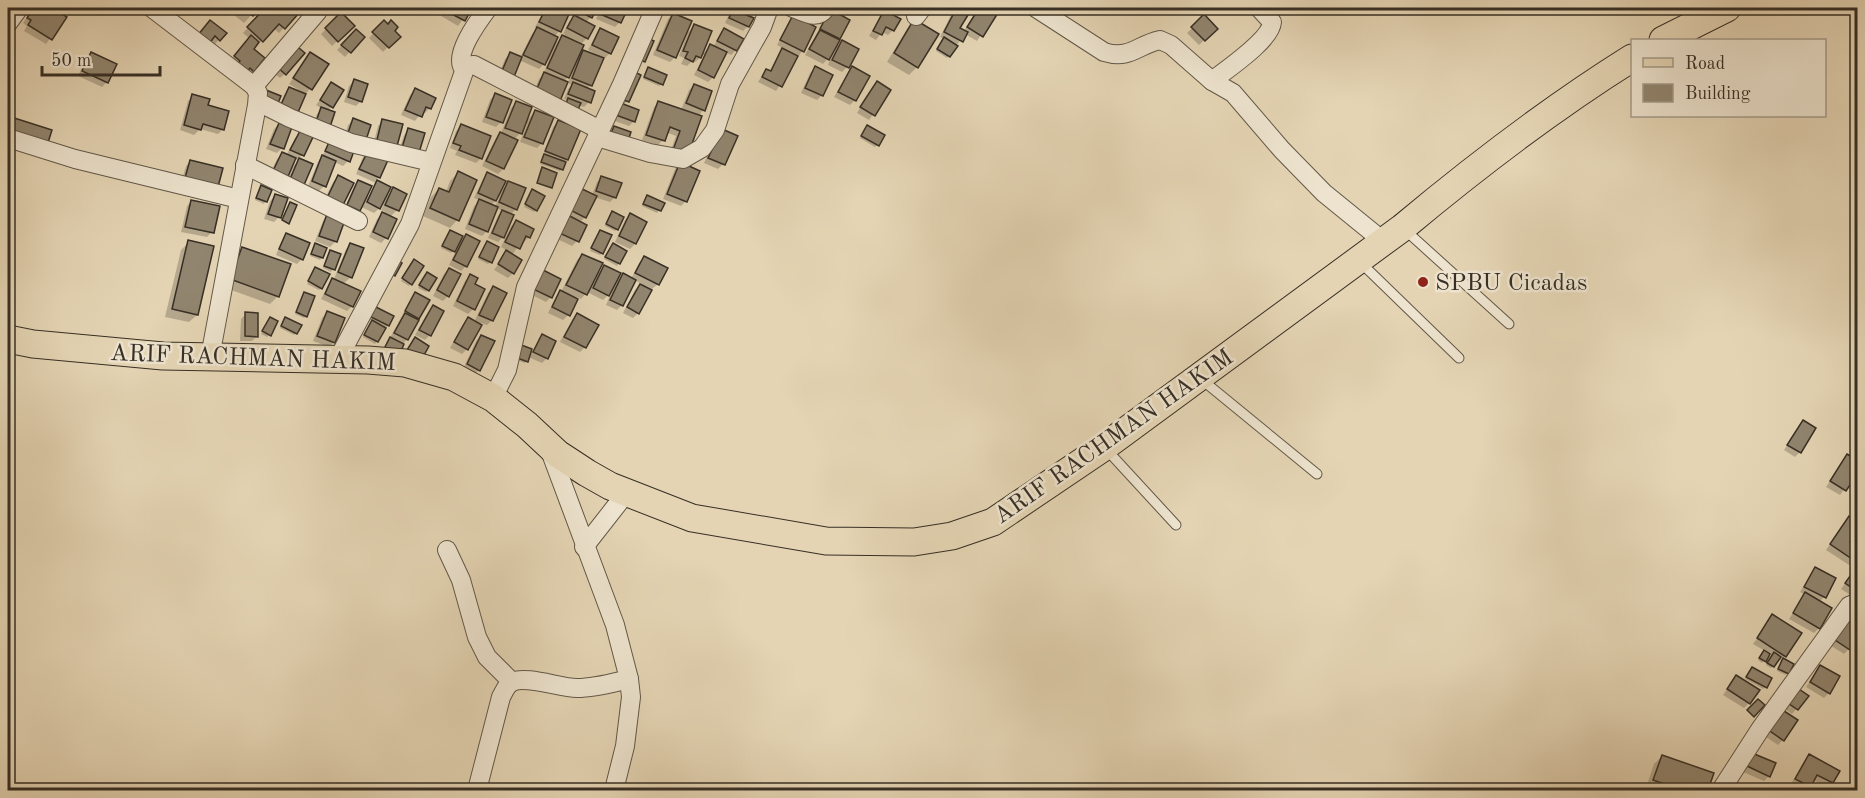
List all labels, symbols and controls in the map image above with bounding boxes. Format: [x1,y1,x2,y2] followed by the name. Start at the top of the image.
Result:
[42,39,160,77] scale bar
[1631,39,1826,117] legend
[51,52,91,70] text: 50 m
[1685,55,1725,73] text: Road
[1685,85,1751,103] text: Building
[1435,272,1587,296] place label: SPBU Cicadas
[1416,275,1430,289] marker: SPBU Cicadas
[110,342,396,376] street label: ARIF RACHMAN HAKIM
[990,346,1238,529] street label: ARIF RACHMAN HAKIM

